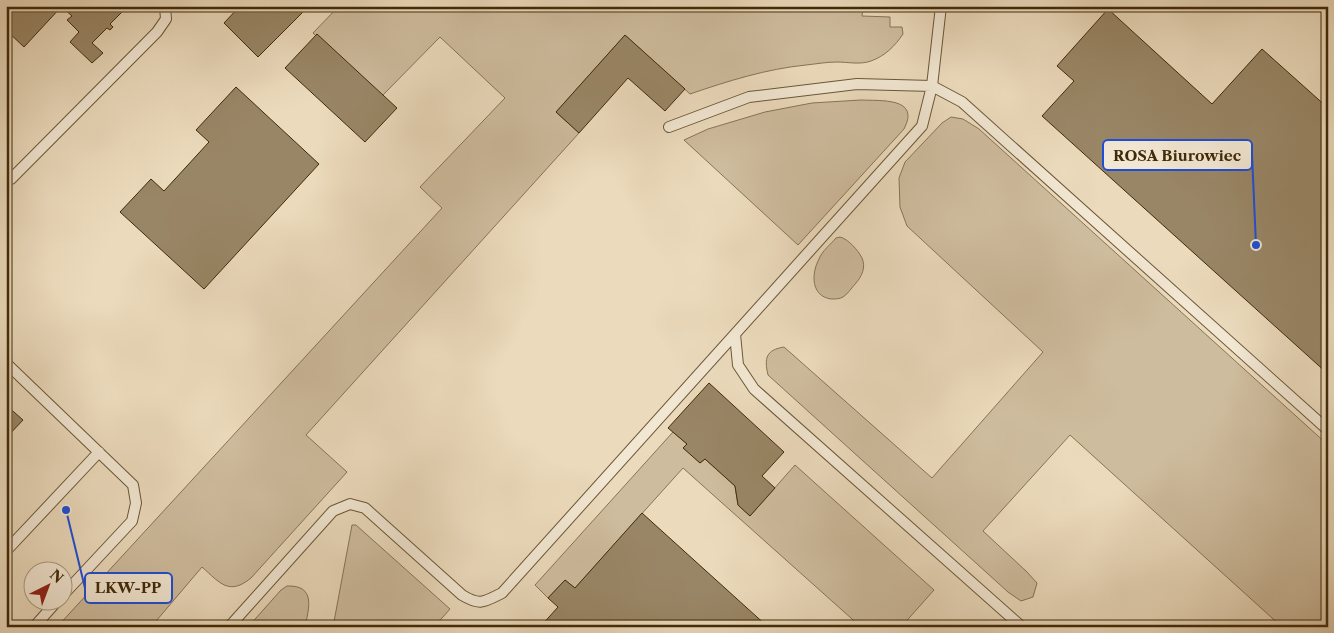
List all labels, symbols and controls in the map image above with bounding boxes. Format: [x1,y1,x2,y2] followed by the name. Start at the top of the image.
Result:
[1103,140,1252,170] callout: ROSA Biurowiec
[1113,146,1241,165] text: ROSA Biurowiec
[22,560,72,610] north arrow
[46,566,67,587] text: N
[85,573,172,603] callout: LKW-PP
[95,578,161,597] text: LKW-PP

